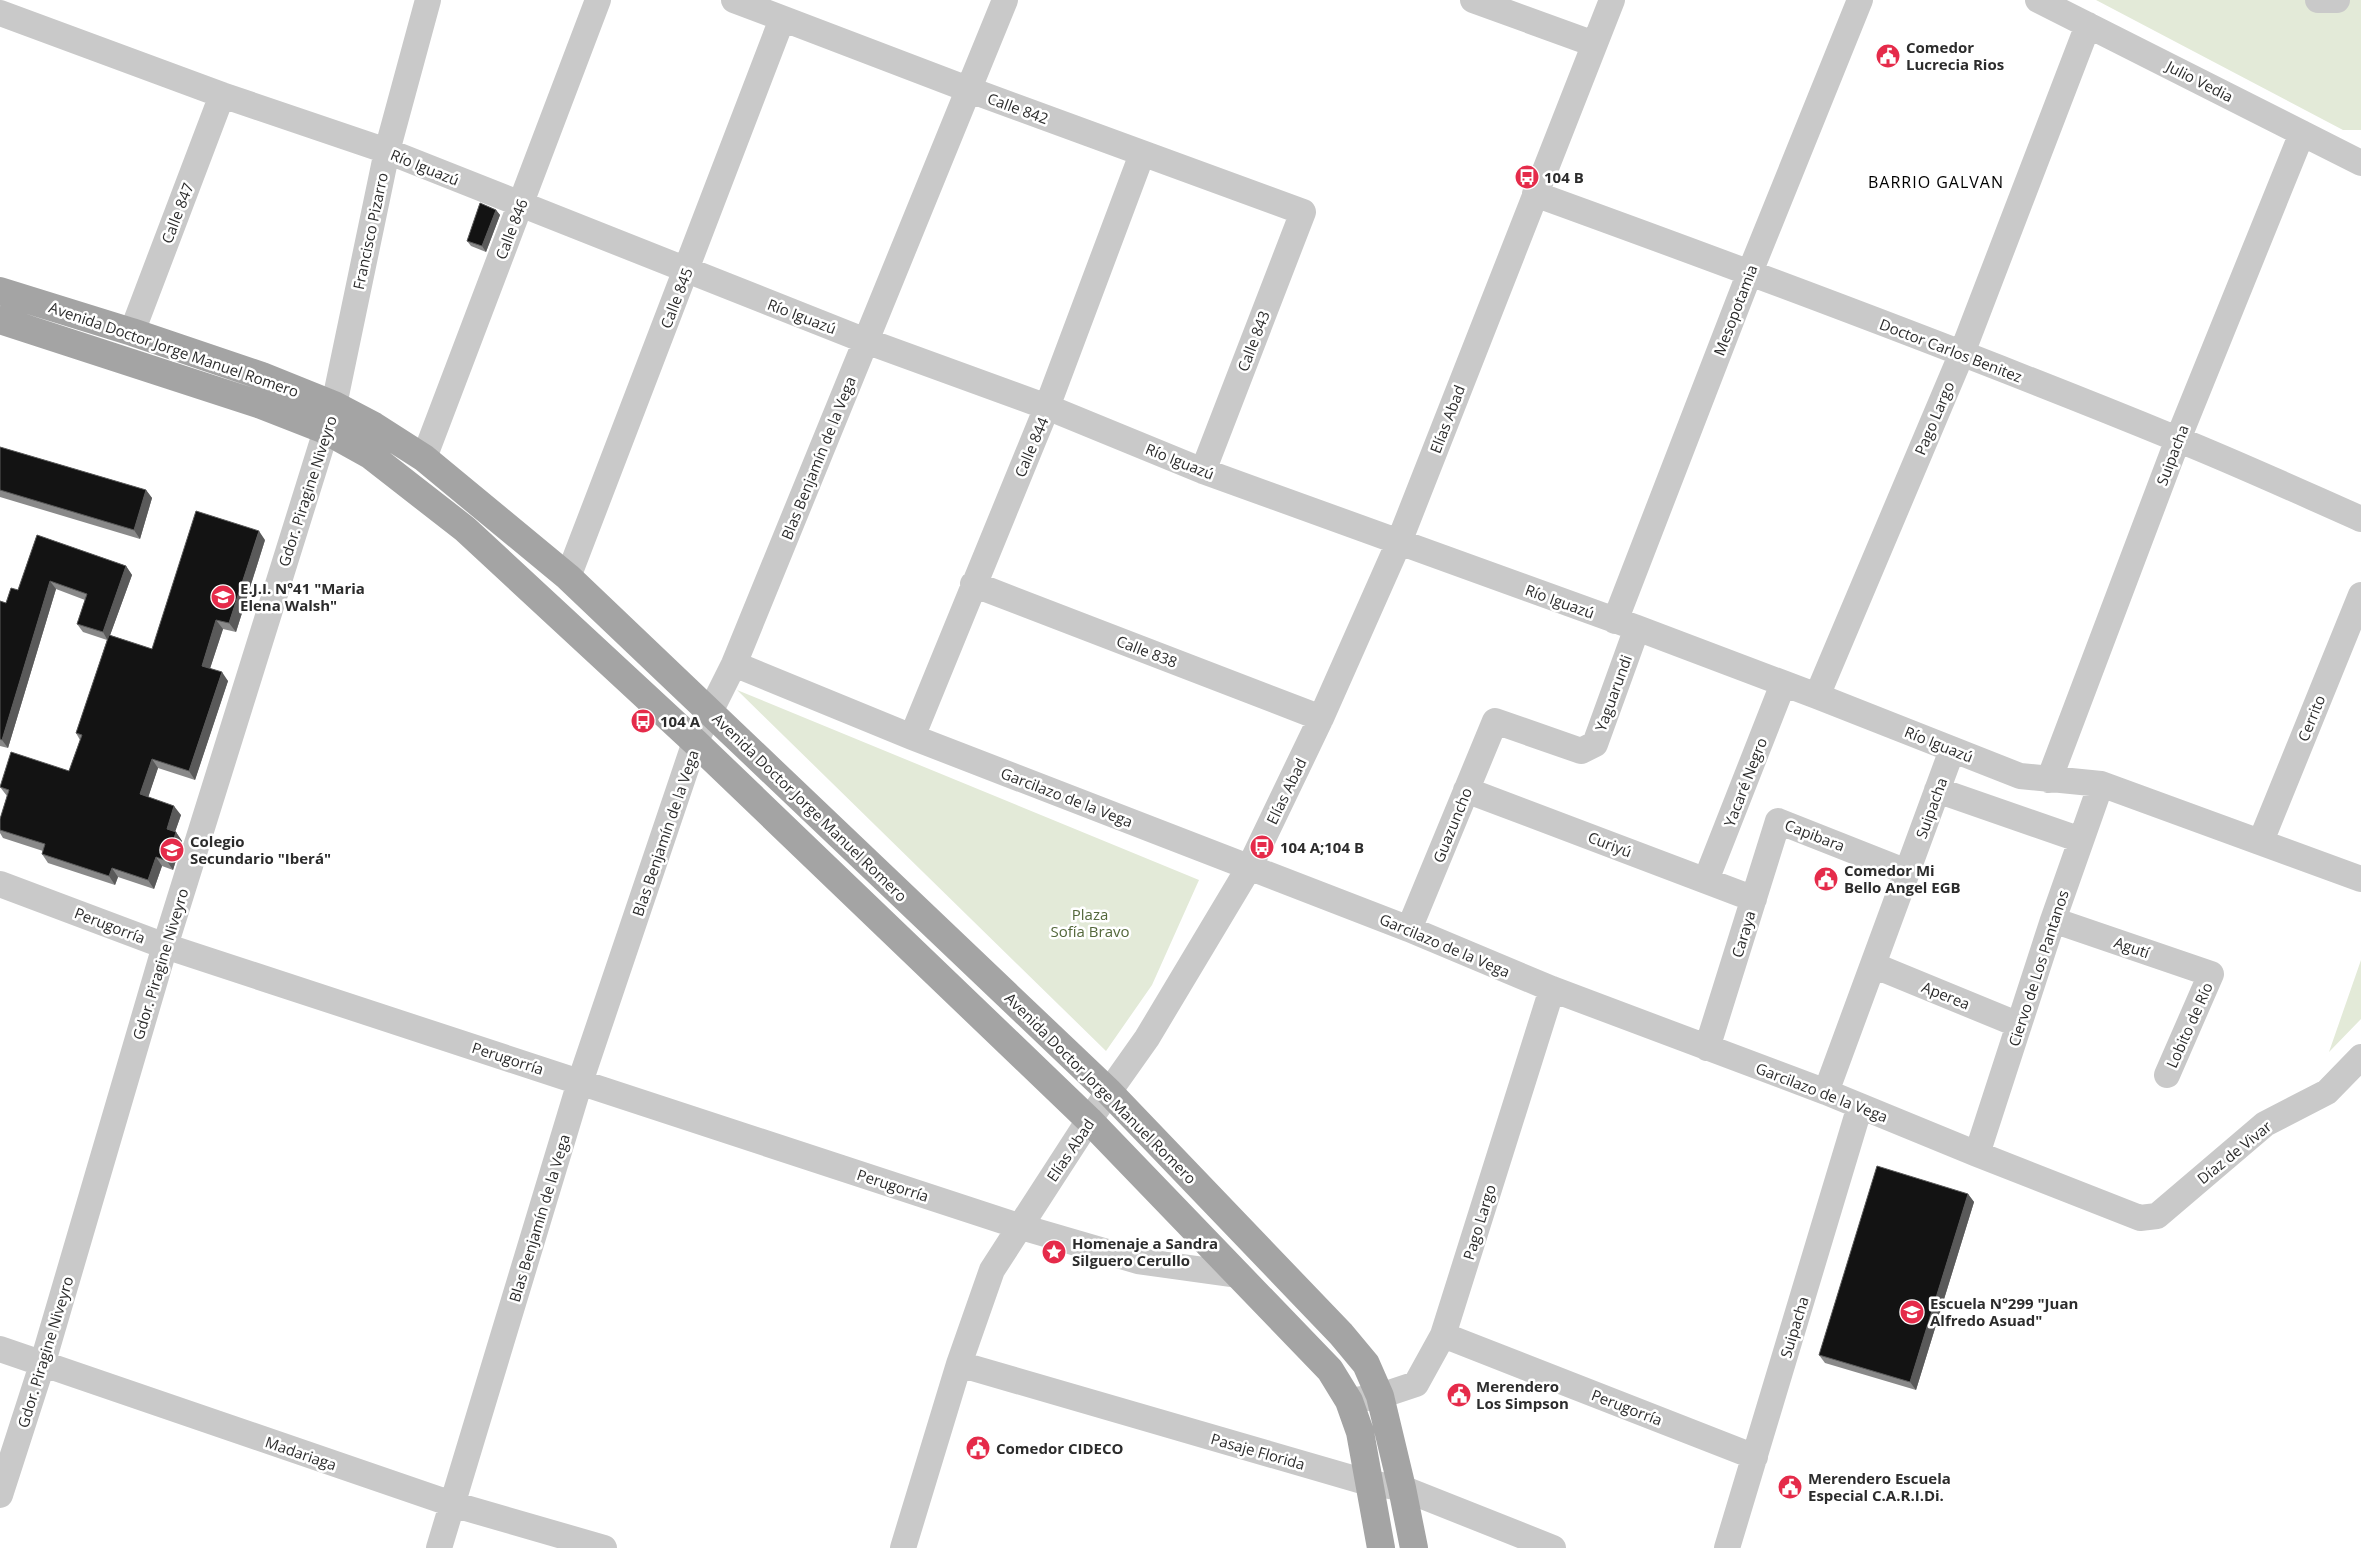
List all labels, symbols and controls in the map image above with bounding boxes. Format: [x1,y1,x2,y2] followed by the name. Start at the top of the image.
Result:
[1906,37,2004,74] place label: Comedor Lucrecia Rios
[1875,43,1901,69] public building icon: Comedor Lucrecia Rios
[2161,55,2237,106] street label: Julio Vedia
[985,88,1051,128] street label: Calle 842
[388,144,462,190] street label: Río Iguazú
[1514,164,1540,190] bus stop icon: 104 B
[1544,167,1584,187] place label: 104 B
[348,171,392,291] street label: Francisco Pizarro
[1868,171,2004,193] district label: BARRIO GALVAN
[156,180,198,246] street label: Calle 847
[490,196,532,262] street label: Calle 846
[1708,262,1762,358] street label: Mesopotamia
[655,265,697,331] street label: Calle 845
[765,294,839,338] street label: Río Iguazú
[46,297,302,401] street label: Avenida Doctor Jorge Manuel Romero
[1232,308,1274,374] street label: Calle 843
[1877,314,2025,386] street label: Doctor Carlos Benitez
[776,373,860,543] street label: Blas Benjamín de la Vega
[1910,378,1958,458] street label: Pago Largo
[1425,382,1469,456] street label: Elías Abad
[273,413,341,569] street label: Gdor. Piragine Niveyro
[1009,414,1053,480] street label: Calle 844
[2151,422,2193,488] street label: Suipacha
[1143,438,1217,484] street label: Río Iguazú
[240,578,365,615] place label: E.J.I. Nº41 "Maria Elena Walsh"
[1523,579,1597,623] street label: Río Iguazú
[210,584,236,610] school or university icon: E.J.I. Nº41 "Maria Elena Walsh"
[1114,630,1180,672] street label: Calle 838
[1590,652,1636,734] street label: Yaguarundi
[2293,692,2329,744] street label: Cerrito
[630,708,656,734] bus stop icon: 104 A
[708,708,912,906] street label: Avenida Doctor Jorge Manuel Romero
[660,711,701,731] place label: 104 A
[1902,721,1976,767] street label: Río Iguazú
[1719,735,1771,829] street label: Yacaré Negro
[627,747,703,919] street label: Blas Benjamín de la Vega
[1261,754,1311,828] street label: Elías Abad
[998,763,1136,831] street label: Garcilazo de la Vega
[1911,775,1951,841] street label: Suipacha
[1428,784,1476,866] street label: Guazuncho
[1782,814,1848,856] street label: Capibara
[1585,827,1635,861] street label: Curiyú
[190,831,331,868] place label: Colegio Secundario "Iberá"
[1249,834,1275,860] bus stop icon: 104 A;104 B
[159,837,185,863] school or university icon: Colegio Secundario "Iberá"
[1280,837,1364,857] place label: 104 A;104 B
[1844,860,1961,897] place label: Comedor Mi Bello Angel EGB
[1813,866,1839,892] public building icon: Comedor Mi Bello Angel EGB
[127,886,193,1042] street label: Gdor. Piragine Niveyro
[2003,887,2073,1049] street label: Ciervo de Los Pantanos
[72,902,148,948] street label: Perugorría
[1051,904,1129,941] park label: Plaza Sofía Bravo
[1377,908,1513,982] street label: Garcilazo de la Vega
[1726,908,1760,960] street label: Caraya
[2112,932,2153,963] street label: Agutí
[1919,976,1973,1014] street label: Aperea
[2161,979,2217,1071] street label: Lobito de Río
[1001,988,1201,1188] street label: Avenida Doctor Jorge Manuel Romero
[470,1037,546,1079] street label: Perugorría
[1753,1058,1891,1126] street label: Garcilazo de la Vega
[1042,1115,1098,1185] street label: Elías Abad
[2193,1116,2275,1188] street label: Díaz de Vivar
[504,1132,574,1304] street label: Blas Benjamín de la Vega
[855,1164,931,1206] street label: Perugorría
[1458,1182,1500,1262] street label: Pago Largo
[1072,1233,1218,1270] place label: Homenaje a Sandra Silguero Cerullo
[1041,1239,1067,1265] place icon: Homenaje a Sandra Silguero Cerullo
[12,1274,78,1430] street label: Gdor. Piragine Niveyro
[1930,1293,2078,1330] place label: Escuela Nº299 "Juan Alfredo Asuad"
[1775,1294,1813,1360] street label: Suipacha
[1899,1299,1925,1325] school or university icon: Escuela Nº299 "Juan Alfredo Asuad"
[1476,1376,1569,1413] place label: Merendero Los Simpson
[1446,1382,1472,1408] public building icon: Merendero Los Simpson
[1589,1384,1665,1430] street label: Perugorría
[1209,1428,1307,1474] street label: Pasaje Florida
[263,1431,339,1475] street label: Madariaga
[965,1435,991,1461] public building icon: Comedor CIDECO
[996,1438,1124,1458] place label: Comedor CIDECO
[1808,1468,1951,1505] place label: Merendero Escuela Especial C.A.R.I.Di.
[1777,1474,1803,1500] public building icon: Merendero Escuela Especial C.A.R.I.Di.

